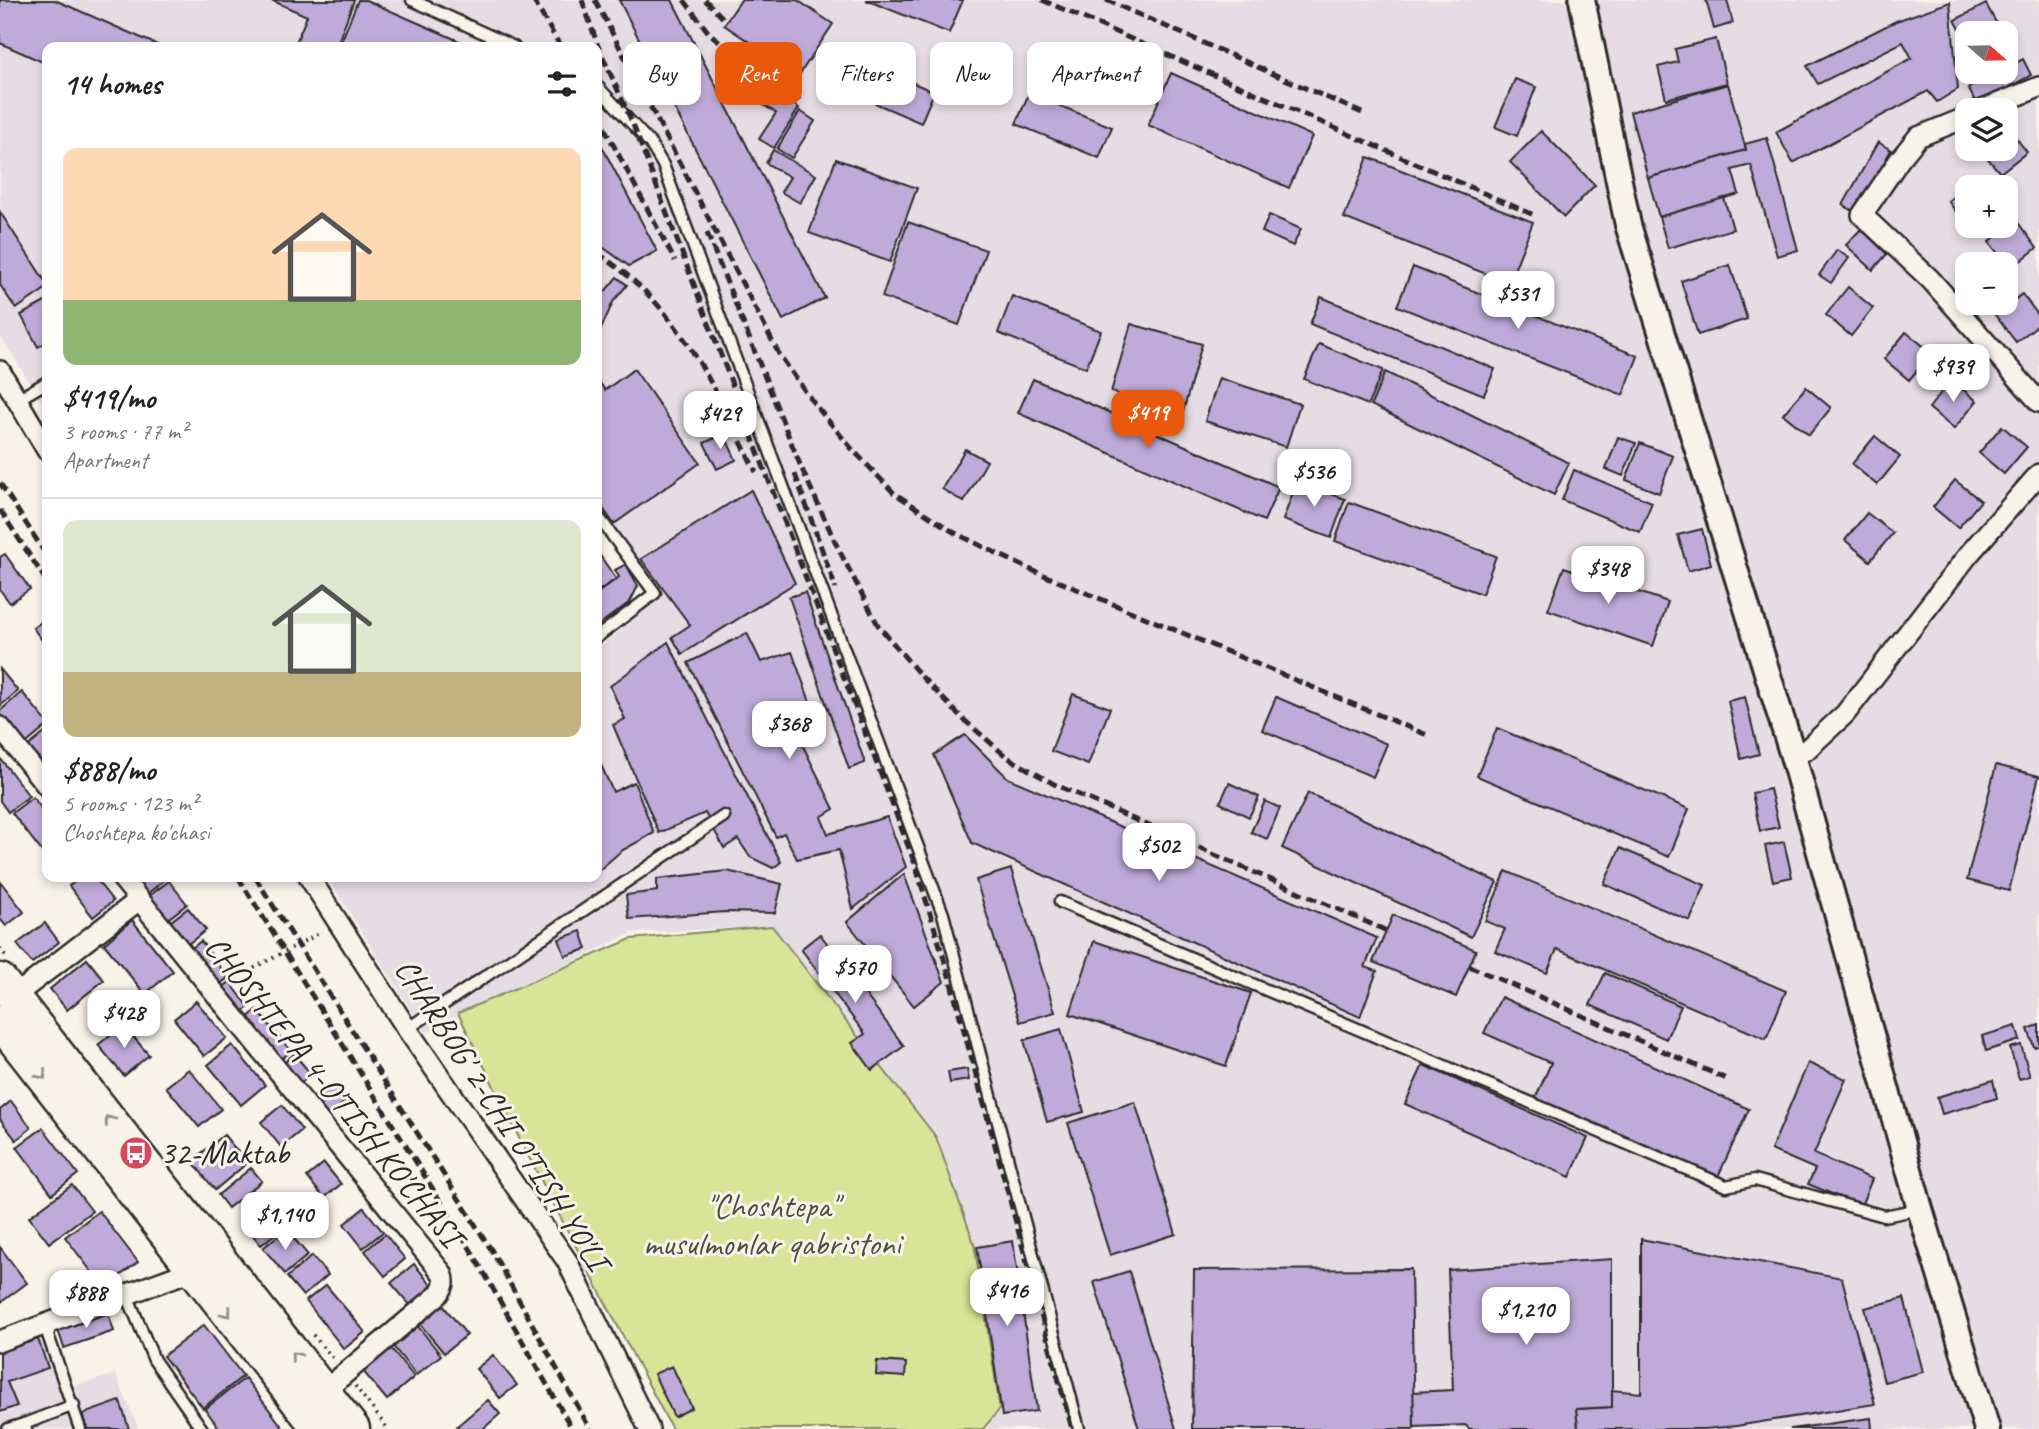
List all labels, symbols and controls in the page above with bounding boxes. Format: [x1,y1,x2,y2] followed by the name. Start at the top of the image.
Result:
[1955,21,2018,84] north arrow
[1955,21,2018,315] map controls
[623,42,701,105] chip: Buy
[715,42,802,105] chip: Rent
[816,42,916,105] chip: Filters
[930,42,1013,105] chip: New
[1027,42,1163,105] chip: Apartment
[63,65,161,103] text: 14 homes
[543,65,581,103] icon: filters
[1955,98,2018,161] button: layers
[1955,175,2018,238] button: +
[259,194,385,320] icon: home
[1955,252,2018,315] button: −
[1477,272,1559,331] pin: $531
[1497,279,1539,308] text: $531
[1912,344,1994,404] pin: $939
[1933,352,1973,381] text: $939
[63,379,155,417] text: $419/mo
[1107,391,1189,450] pin: $419
[679,392,761,451] pin: $429
[1127,398,1169,427] text: $419
[699,399,741,428] text: $429
[63,417,187,446] text: 3 rooms · 77 m²
[63,446,148,475] text: Apartment
[1273,449,1355,509] pin: $536
[1293,457,1335,486] text: $536
[1567,546,1649,606] pin: $348
[1587,554,1629,583] text: $348
[259,566,385,692] icon: home
[748,702,830,761] pin: $368
[768,709,810,738] text: $368
[63,751,155,789] text: $888/mo
[63,789,198,818] text: 5 rooms · 123 m²
[63,818,210,847] text: Choshtepa ko'chasi
[1118,824,1200,883] pin: $502
[1138,831,1180,860] text: $502
[196,927,477,1260] street label: CHOSHTEPA 4-O'TISH KO'CHASI
[814,946,896,1005] pin: $570
[386,950,622,1283] street label: CHARBOG' 2-CHI O'TISH YO'LI
[835,953,875,982] text: $570
[83,990,165,1050] pin: $428
[103,998,145,1027] text: $428
[33,1068,46,1080] one-way arrow
[105,1115,118,1127] one-way arrow
[160,1132,291,1174] place label: 32-Maktab
[117,1134,155,1172] bus stop icon: 32-Maktab
[643,1185,905,1265] park label: "Choshtepa" musulmonlar qabristoni
[228,1192,342,1252] pin: $1,140
[257,1200,313,1229] text: $1,140
[966,1268,1048,1328] pin: $416
[45,1270,127,1330] pin: $888
[986,1276,1028,1305] text: $416
[65,1278,107,1307] text: $888
[1469,1288,1583,1347] pin: $1,210
[1498,1295,1554,1324] text: $1,210
[219,1304,231,1317] one-way arrow
[291,1352,304,1364] one-way arrow

